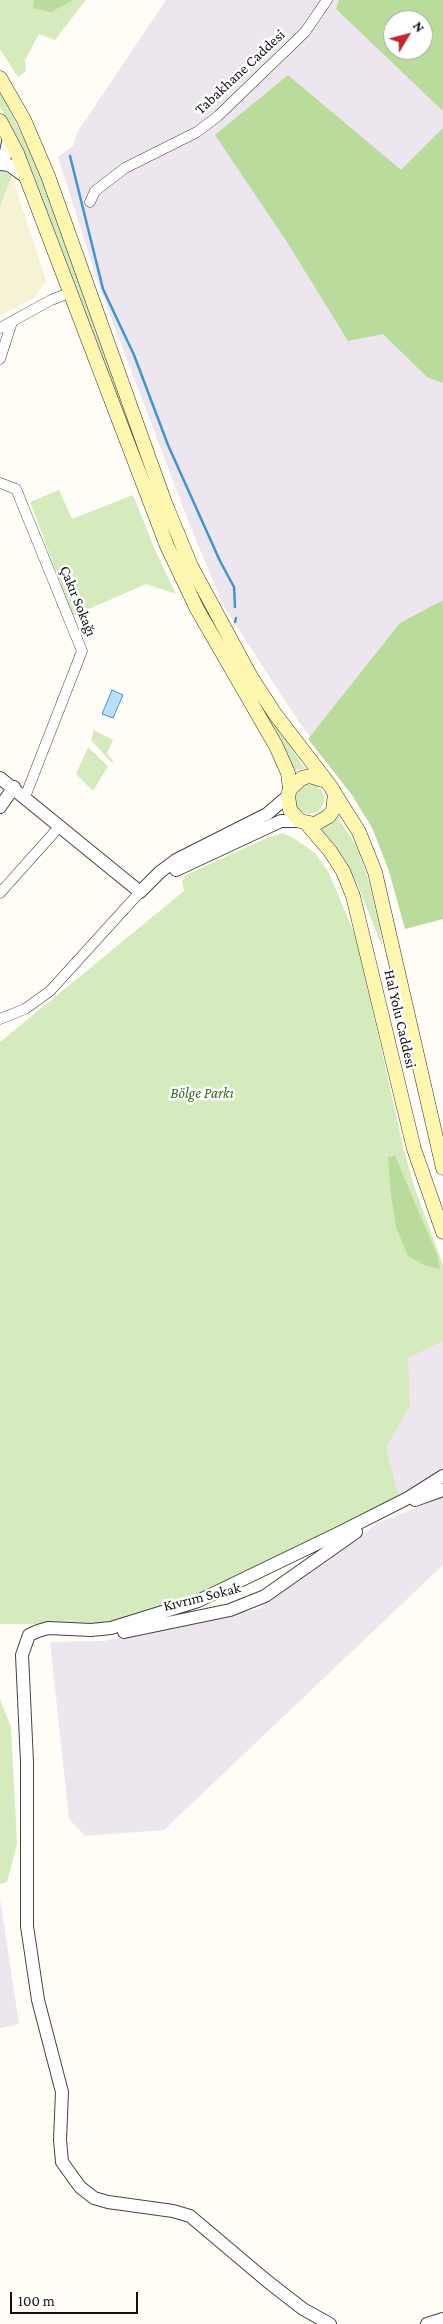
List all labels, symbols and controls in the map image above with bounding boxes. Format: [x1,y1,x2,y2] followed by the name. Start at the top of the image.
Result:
[383,10,433,60] north arrow
[410,18,428,35] text: N
[191,26,289,118] street label: Tabakhane Caddesi
[56,563,100,639] street label: Çakır Sokağı
[380,968,420,1070] street label: Hal Yolu Caddesi
[170,1084,234,1102] park label: Bölge Parkı
[161,1579,243,1615] street label: Kıvrım Sokak
[12,2282,140,2314] scale bar
[18,2293,55,2309] text: 100 m

